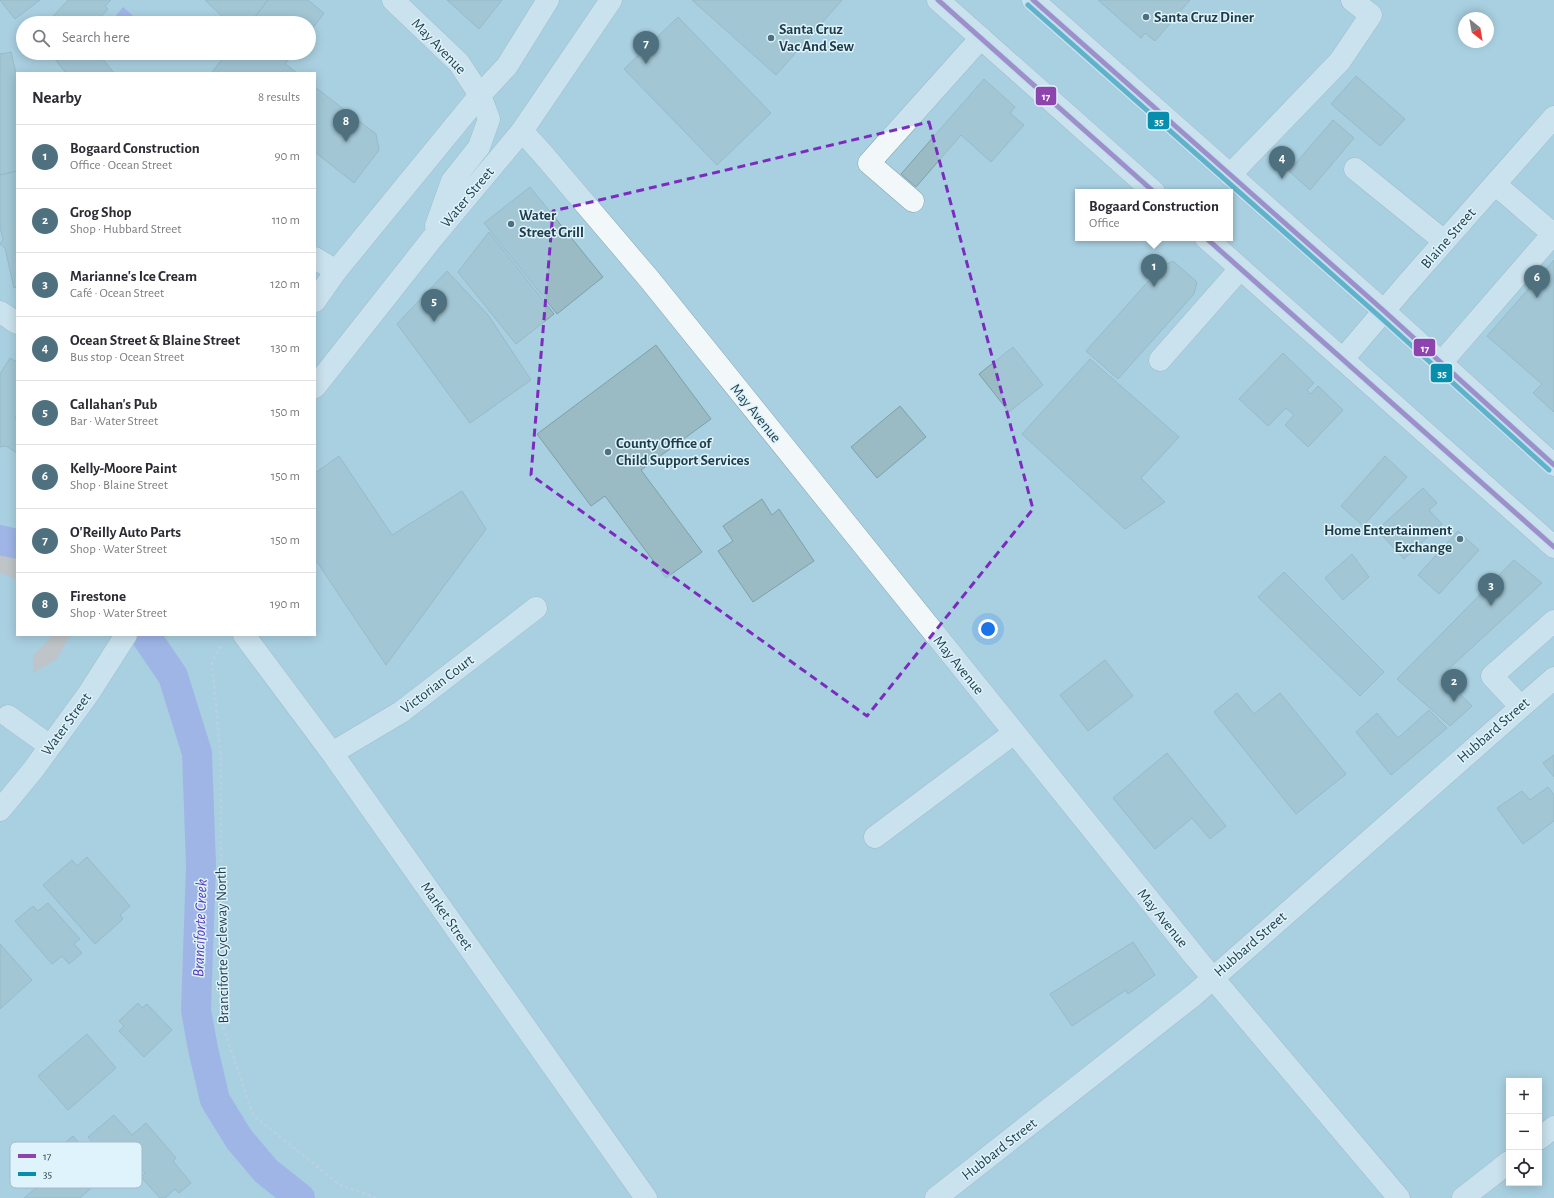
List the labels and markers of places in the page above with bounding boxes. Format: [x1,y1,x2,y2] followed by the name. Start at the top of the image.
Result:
[1154,10,1255,25] place label: Santa Cruz Diner
[1141,12,1151,22] marker: Santa Cruz Diner
[779,22,855,54] place label: Santa Cruz Vac And Sew
[633,31,659,64] pin: 7
[766,33,776,43] marker: Santa Cruz Vac And Sew
[333,109,359,142] pin: 8
[1269,146,1295,179] pin: 4
[519,208,584,240] place label: Water Street Grill
[506,219,516,229] marker: Water Street Grill
[1141,254,1167,287] pin: 1
[1524,265,1550,298] pin: 6
[421,289,447,322] pin: 5
[616,436,750,468] place label: County Office of Child Support Services
[603,447,613,457] marker: County Office of Child Support Services
[1324,523,1452,555] place label: Home Entertainment Exchange
[1455,534,1465,544] marker: Home Entertainment Exchange
[1478,573,1504,606] pin: 3
[1441,669,1467,702] pin: 2

